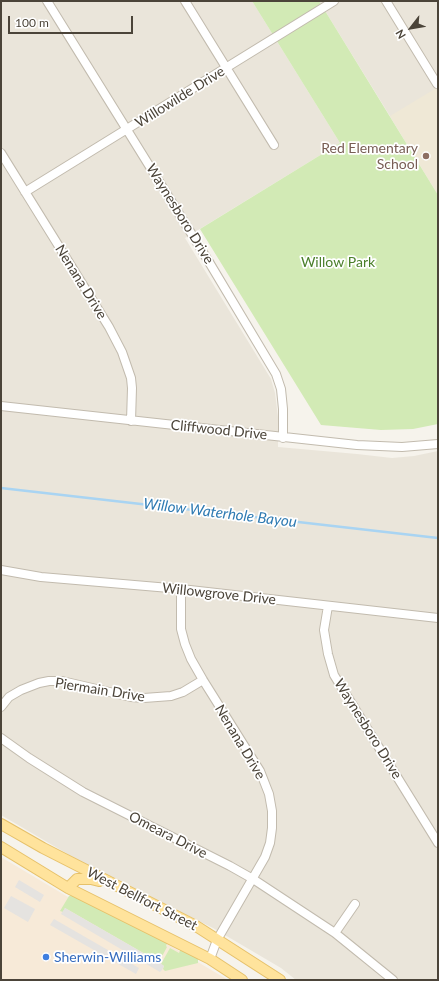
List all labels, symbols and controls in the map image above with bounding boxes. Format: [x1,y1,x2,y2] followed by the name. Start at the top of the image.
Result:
[10,8,135,34] scale bar
[391,8,431,48] north arrow
[15,15,49,30] text: 100 m
[393,27,408,41] text: N
[132,63,228,131] street label: Willowilde Drive
[321,140,418,172] place label: Red Elementary School
[421,151,431,161] marker: Red Elementary School
[143,161,217,267] street label: Waynesboro Drive
[52,242,110,322] street label: Nenana Drive
[301,254,375,270] park label: Willow Park
[170,417,268,443] street label: Cliffwood Drive
[142,495,298,531] water label: Willow Waterhole Bayou
[161,580,277,608] street label: Willowgrove Drive
[54,675,146,705] street label: Piermain Drive
[331,676,405,782] street label: Waynesboro Drive
[211,702,269,782] street label: Nenana Drive
[126,808,210,862] street label: Omeara Drive
[84,864,200,934] street label: West Bellfort Street
[54,949,161,965] place label: Sherwin-Williams
[41,952,51,962] marker: Sherwin-Williams

